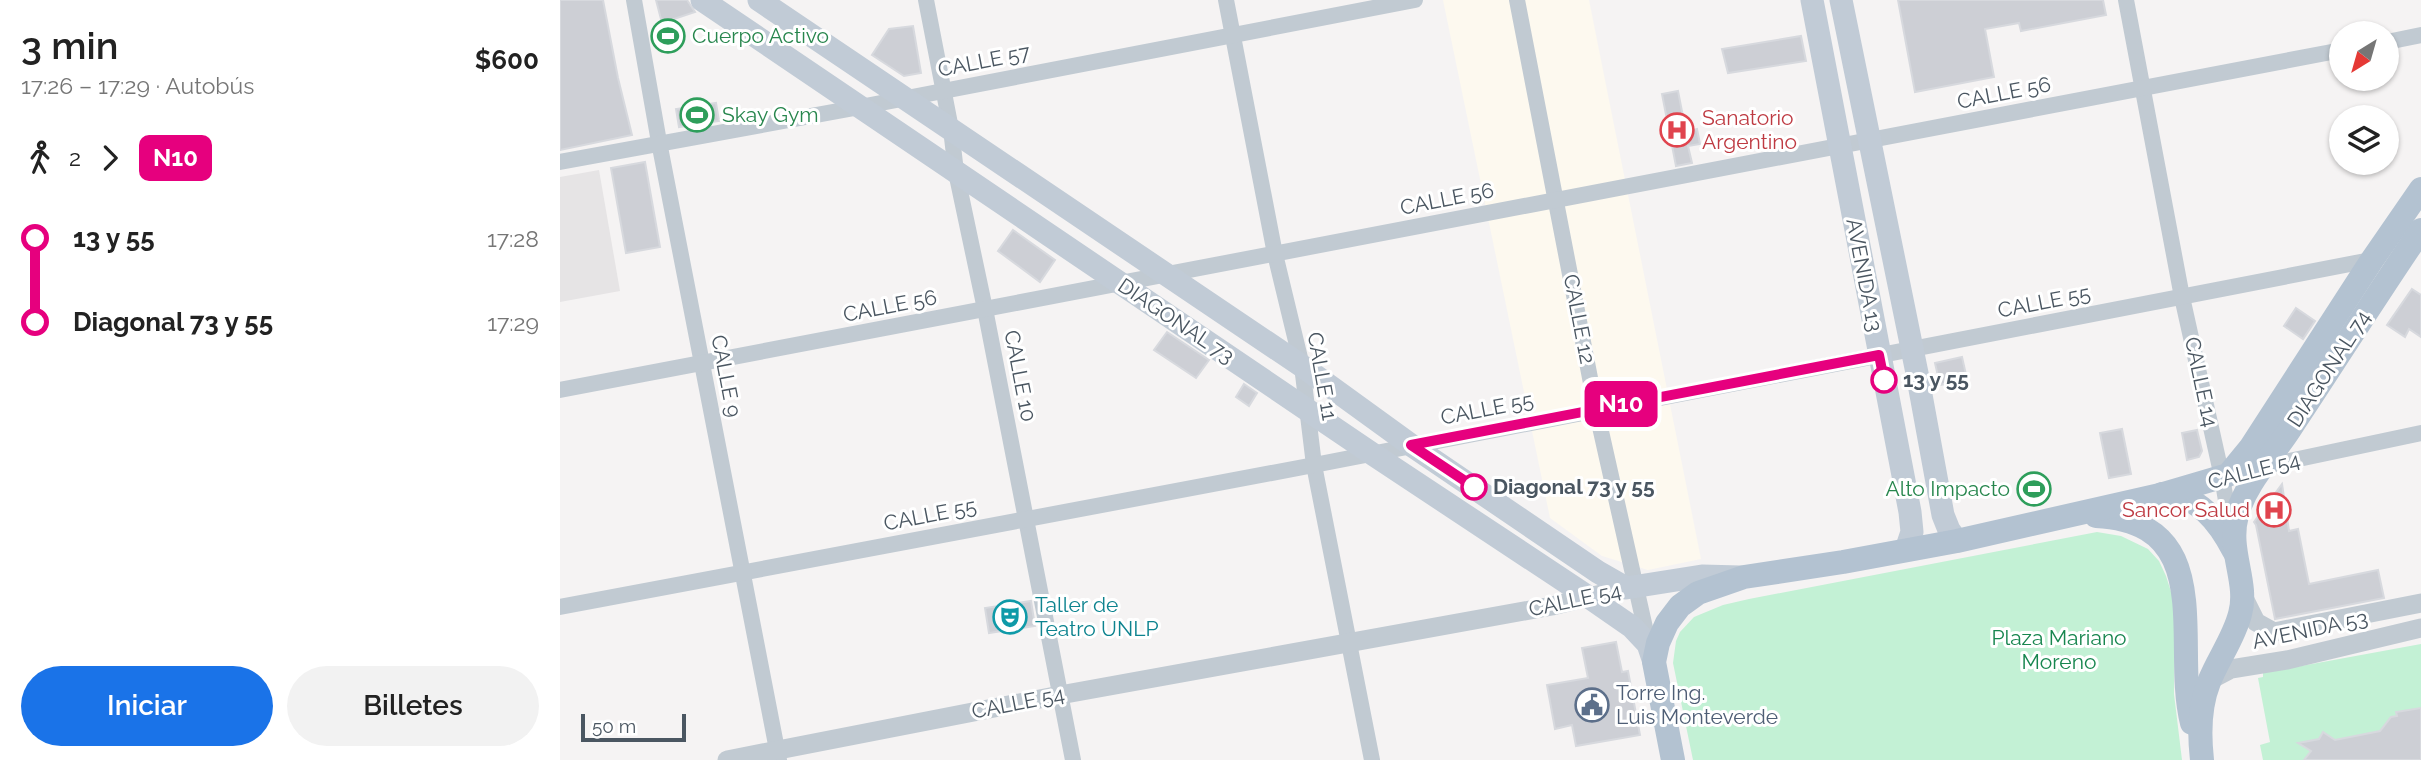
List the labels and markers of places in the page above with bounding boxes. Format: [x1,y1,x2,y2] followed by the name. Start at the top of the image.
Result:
[649,17,687,55] sports icon: Cuerpo Activo
[692,23,829,48] place label: Cuerpo Activo
[678,96,716,134] sports icon: Skay Gym
[722,102,819,127] place label: Skay Gym
[1702,105,1797,154] place label: Sanatorio Argentino
[1658,111,1696,149] hospital icon: Sanatorio Argentino
[1871,367,1897,393] marker: 13 y 55
[1903,367,1969,392] place label: 13 y 55
[2015,470,2053,508] sports icon: Alto Impacto
[1461,474,1487,500] marker: Diagonal 73 y 55
[1493,474,1655,499] place label: Diagonal 73 y 55
[1886,476,2010,501] place label: Alto Impacto
[2255,491,2293,529] hospital icon: Sancor Salud
[2122,497,2250,522] place label: Sancor Salud
[1035,592,1158,641] place label: Taller de Teatro UNLP
[991,598,1029,636] theatre icon: Taller de Teatro UNLP
[1616,680,1778,729] place label: Torre Ing. Luis Monteverde
[1573,686,1611,724] public building icon: Torre Ing. Luis Monteverde

